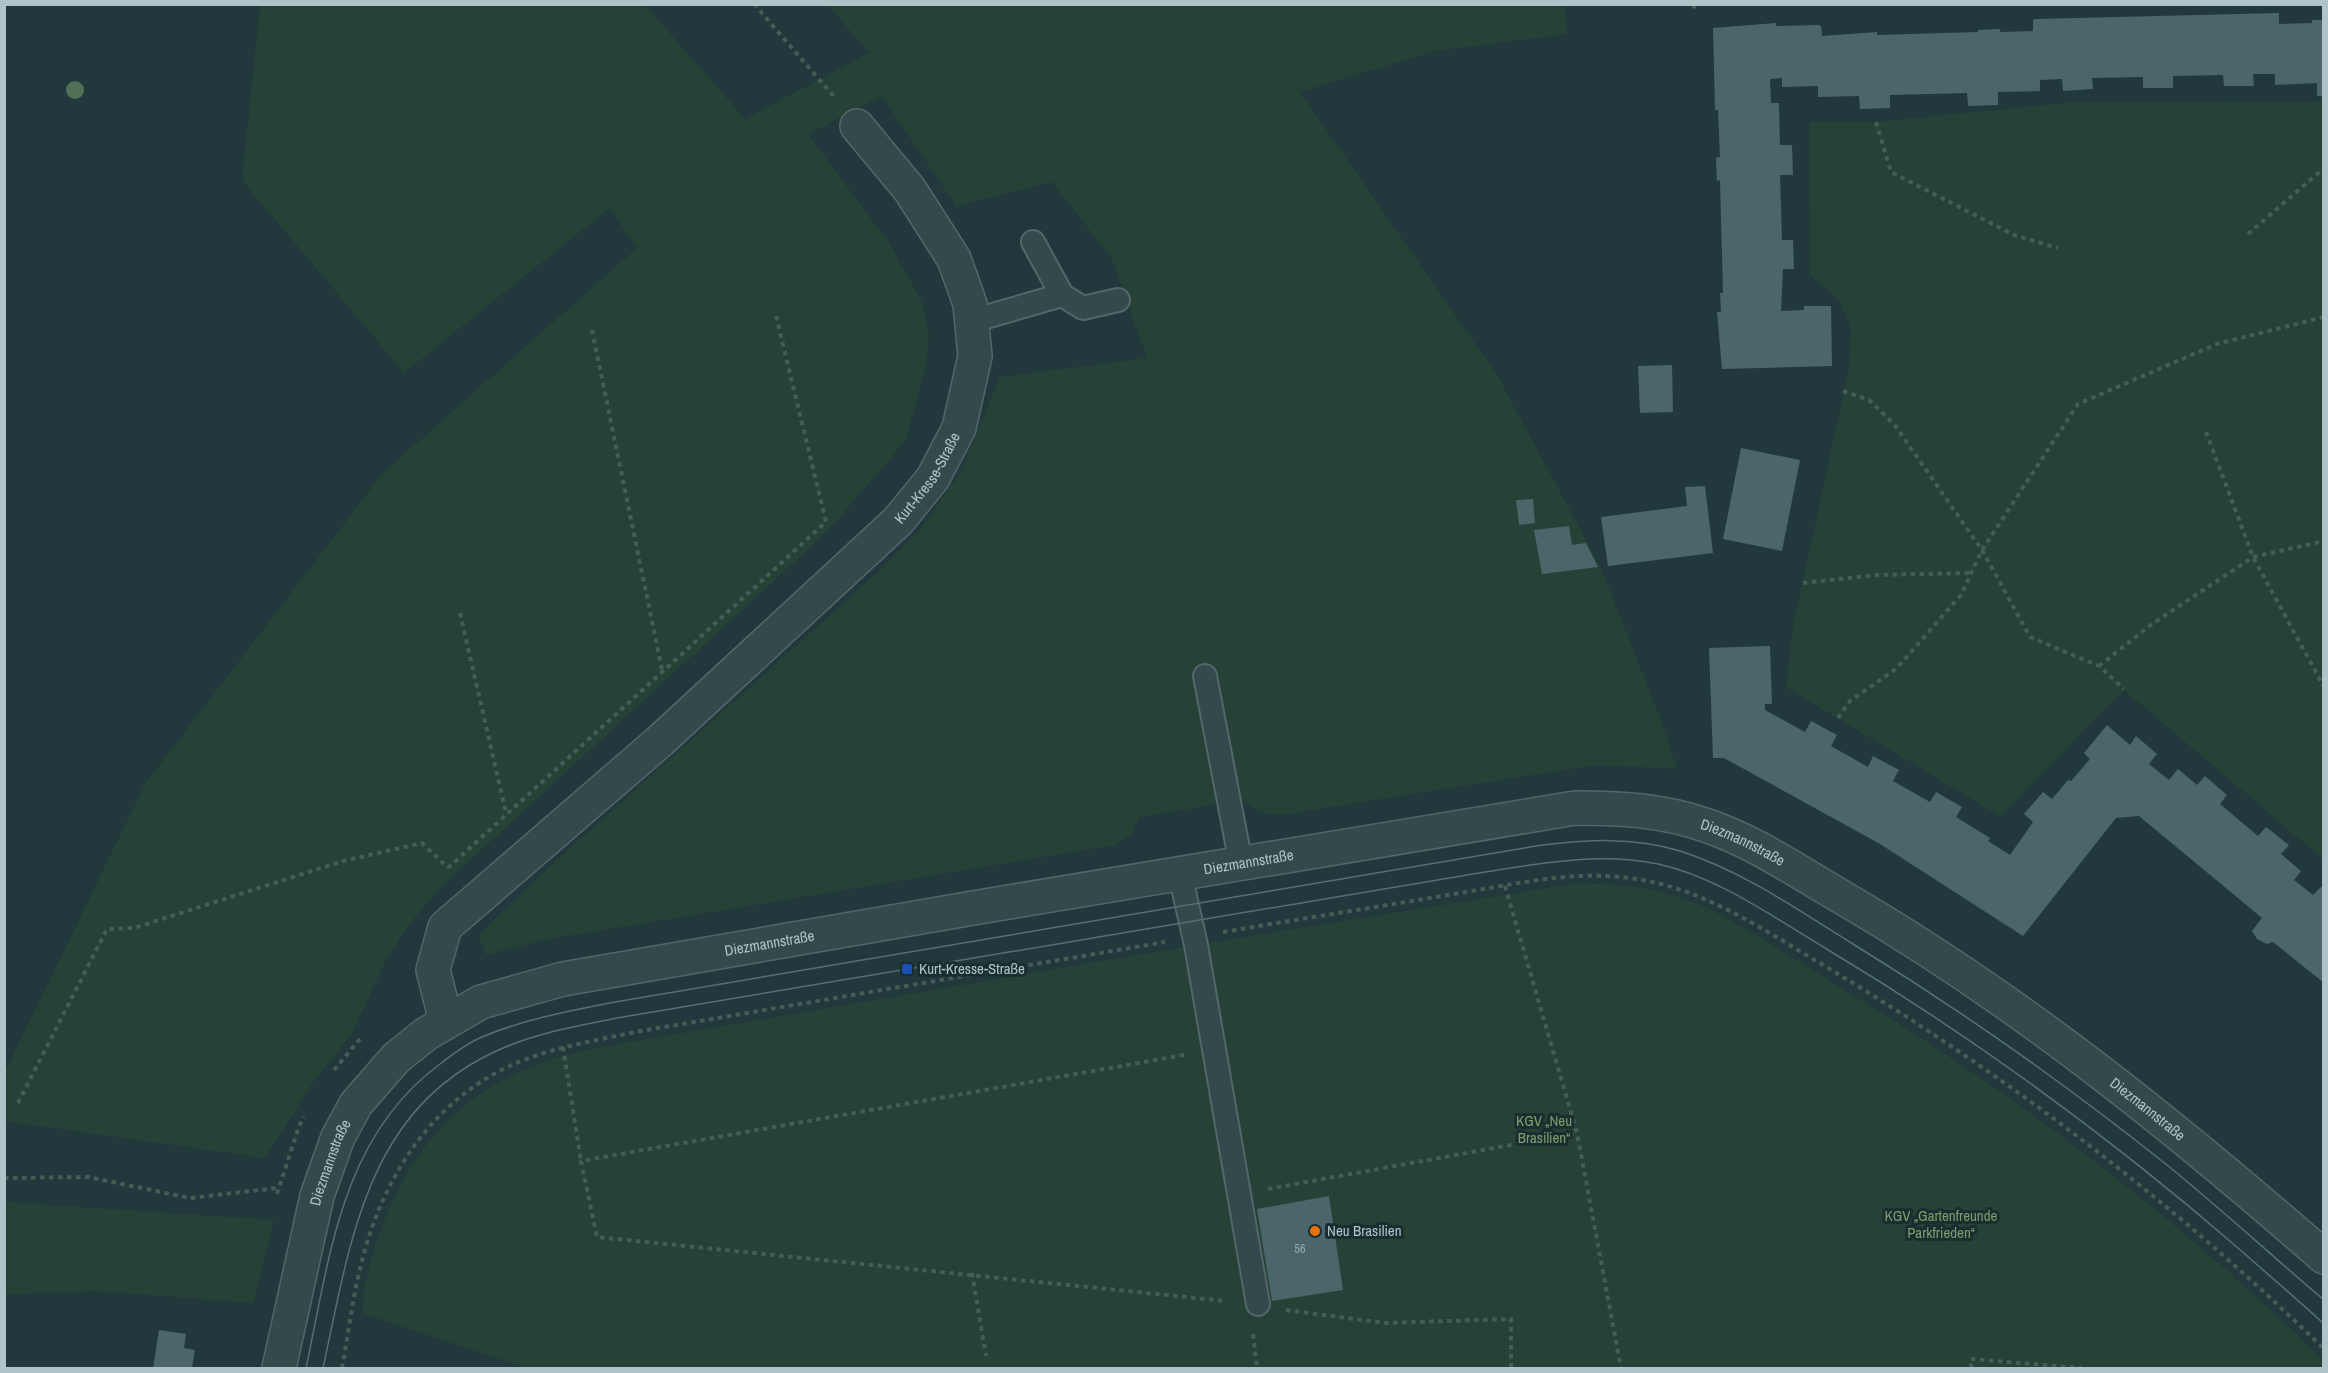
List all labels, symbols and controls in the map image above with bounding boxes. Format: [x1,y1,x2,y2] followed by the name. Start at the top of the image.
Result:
[889,428,965,528] street label: Kurt-Kresse-Straße
[1698,813,1789,871] street label: Diezmannstraße
[1202,844,1295,880] street label: Diezmannstraße
[723,925,816,961] street label: Diezmannstraße
[919,958,1025,979] place label: Kurt-Kresse-Straße
[900,962,914,976] marker: Kurt-Kresse-Straße
[2106,1072,2190,1145] street label: Diezmannstraße
[1516,1110,1572,1148] park label: KGV „Neu Brasilien“
[304,1115,356,1208] street label: Diezmannstraße
[1885,1205,1998,1243] park label: KGV „Gartenfreunde Parkfrieden“
[1327,1220,1402,1241] place label: Neu Brasilien
[1308,1224,1322,1238] marker: Neu Brasilien
[1295,1241,1305,1257] house number: 56

